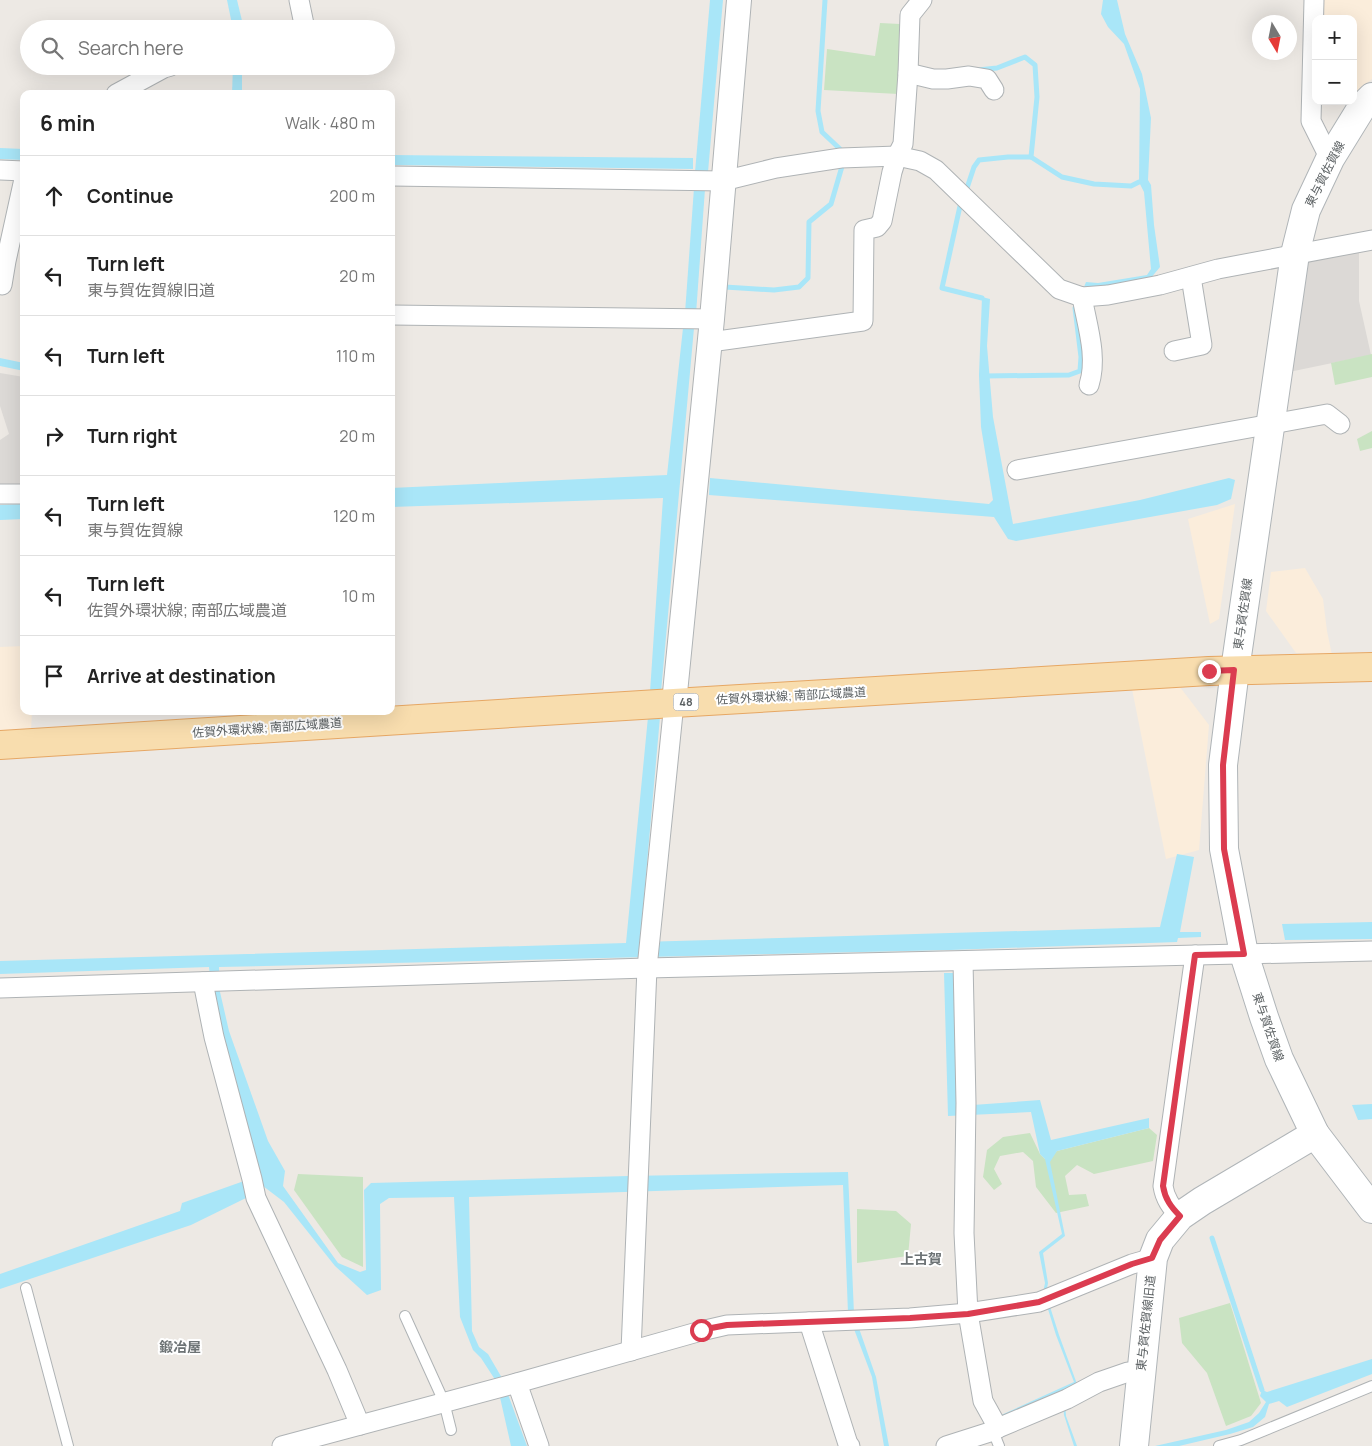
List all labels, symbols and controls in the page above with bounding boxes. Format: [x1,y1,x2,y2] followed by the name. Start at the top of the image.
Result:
[1252,15,1297,60] north arrow
[1312,15,1357,105] map controls
[1312,15,1357,60] button: +
[20,20,395,75] search box
[38,34,66,62] icon: search
[78,35,184,61] text: Search here
[1312,60,1357,105] button: −
[40,109,95,137] text: 6 min
[285,112,375,134] text: Walk · 480 m
[1301,138,1348,210] street label: 東与賀佐賀線
[40,182,68,210] icon: ahead
[87,183,173,209] text: Continue
[330,185,375,207] text: 200 m
[87,251,165,277] text: Turn left
[40,262,68,290] icon: left
[339,265,375,287] text: 20 m
[87,279,215,301] text: 東与賀佐賀線旧道
[40,342,68,370] icon: left
[87,343,165,369] text: Turn left
[336,345,375,367] text: 110 m
[40,422,68,450] icon: right
[87,423,177,449] text: Turn right
[339,425,375,447] text: 20 m
[87,491,165,517] text: Turn left
[40,502,68,530] icon: left
[333,505,375,527] text: 120 m
[87,519,183,541] text: 東与賀佐賀線
[87,571,165,597] text: Turn left
[1229,577,1256,651] street label: 東与賀佐賀線
[40,582,68,610] icon: left
[342,585,375,607] text: 10 m
[87,599,287,621] text: 佐賀外環状線; 南部広域農道
[1198,660,1221,683] route end
[40,662,68,690] icon: arrive
[87,663,276,689] text: Arrive at destination
[716,683,866,708] street label: 佐賀外環状線; 南部広域農道
[674,694,698,710] road number: 48
[192,714,342,741] street label: 佐賀外環状線; 南部広域農道
[1249,990,1288,1064] street label: 東与賀佐賀線
[900,1249,942,1268] district label: 上古賀
[1132,1274,1159,1372] street label: 東与賀佐賀線旧道
[690,1319,713,1342] route start
[159,1337,201,1356] district label: 鍛冶屋

